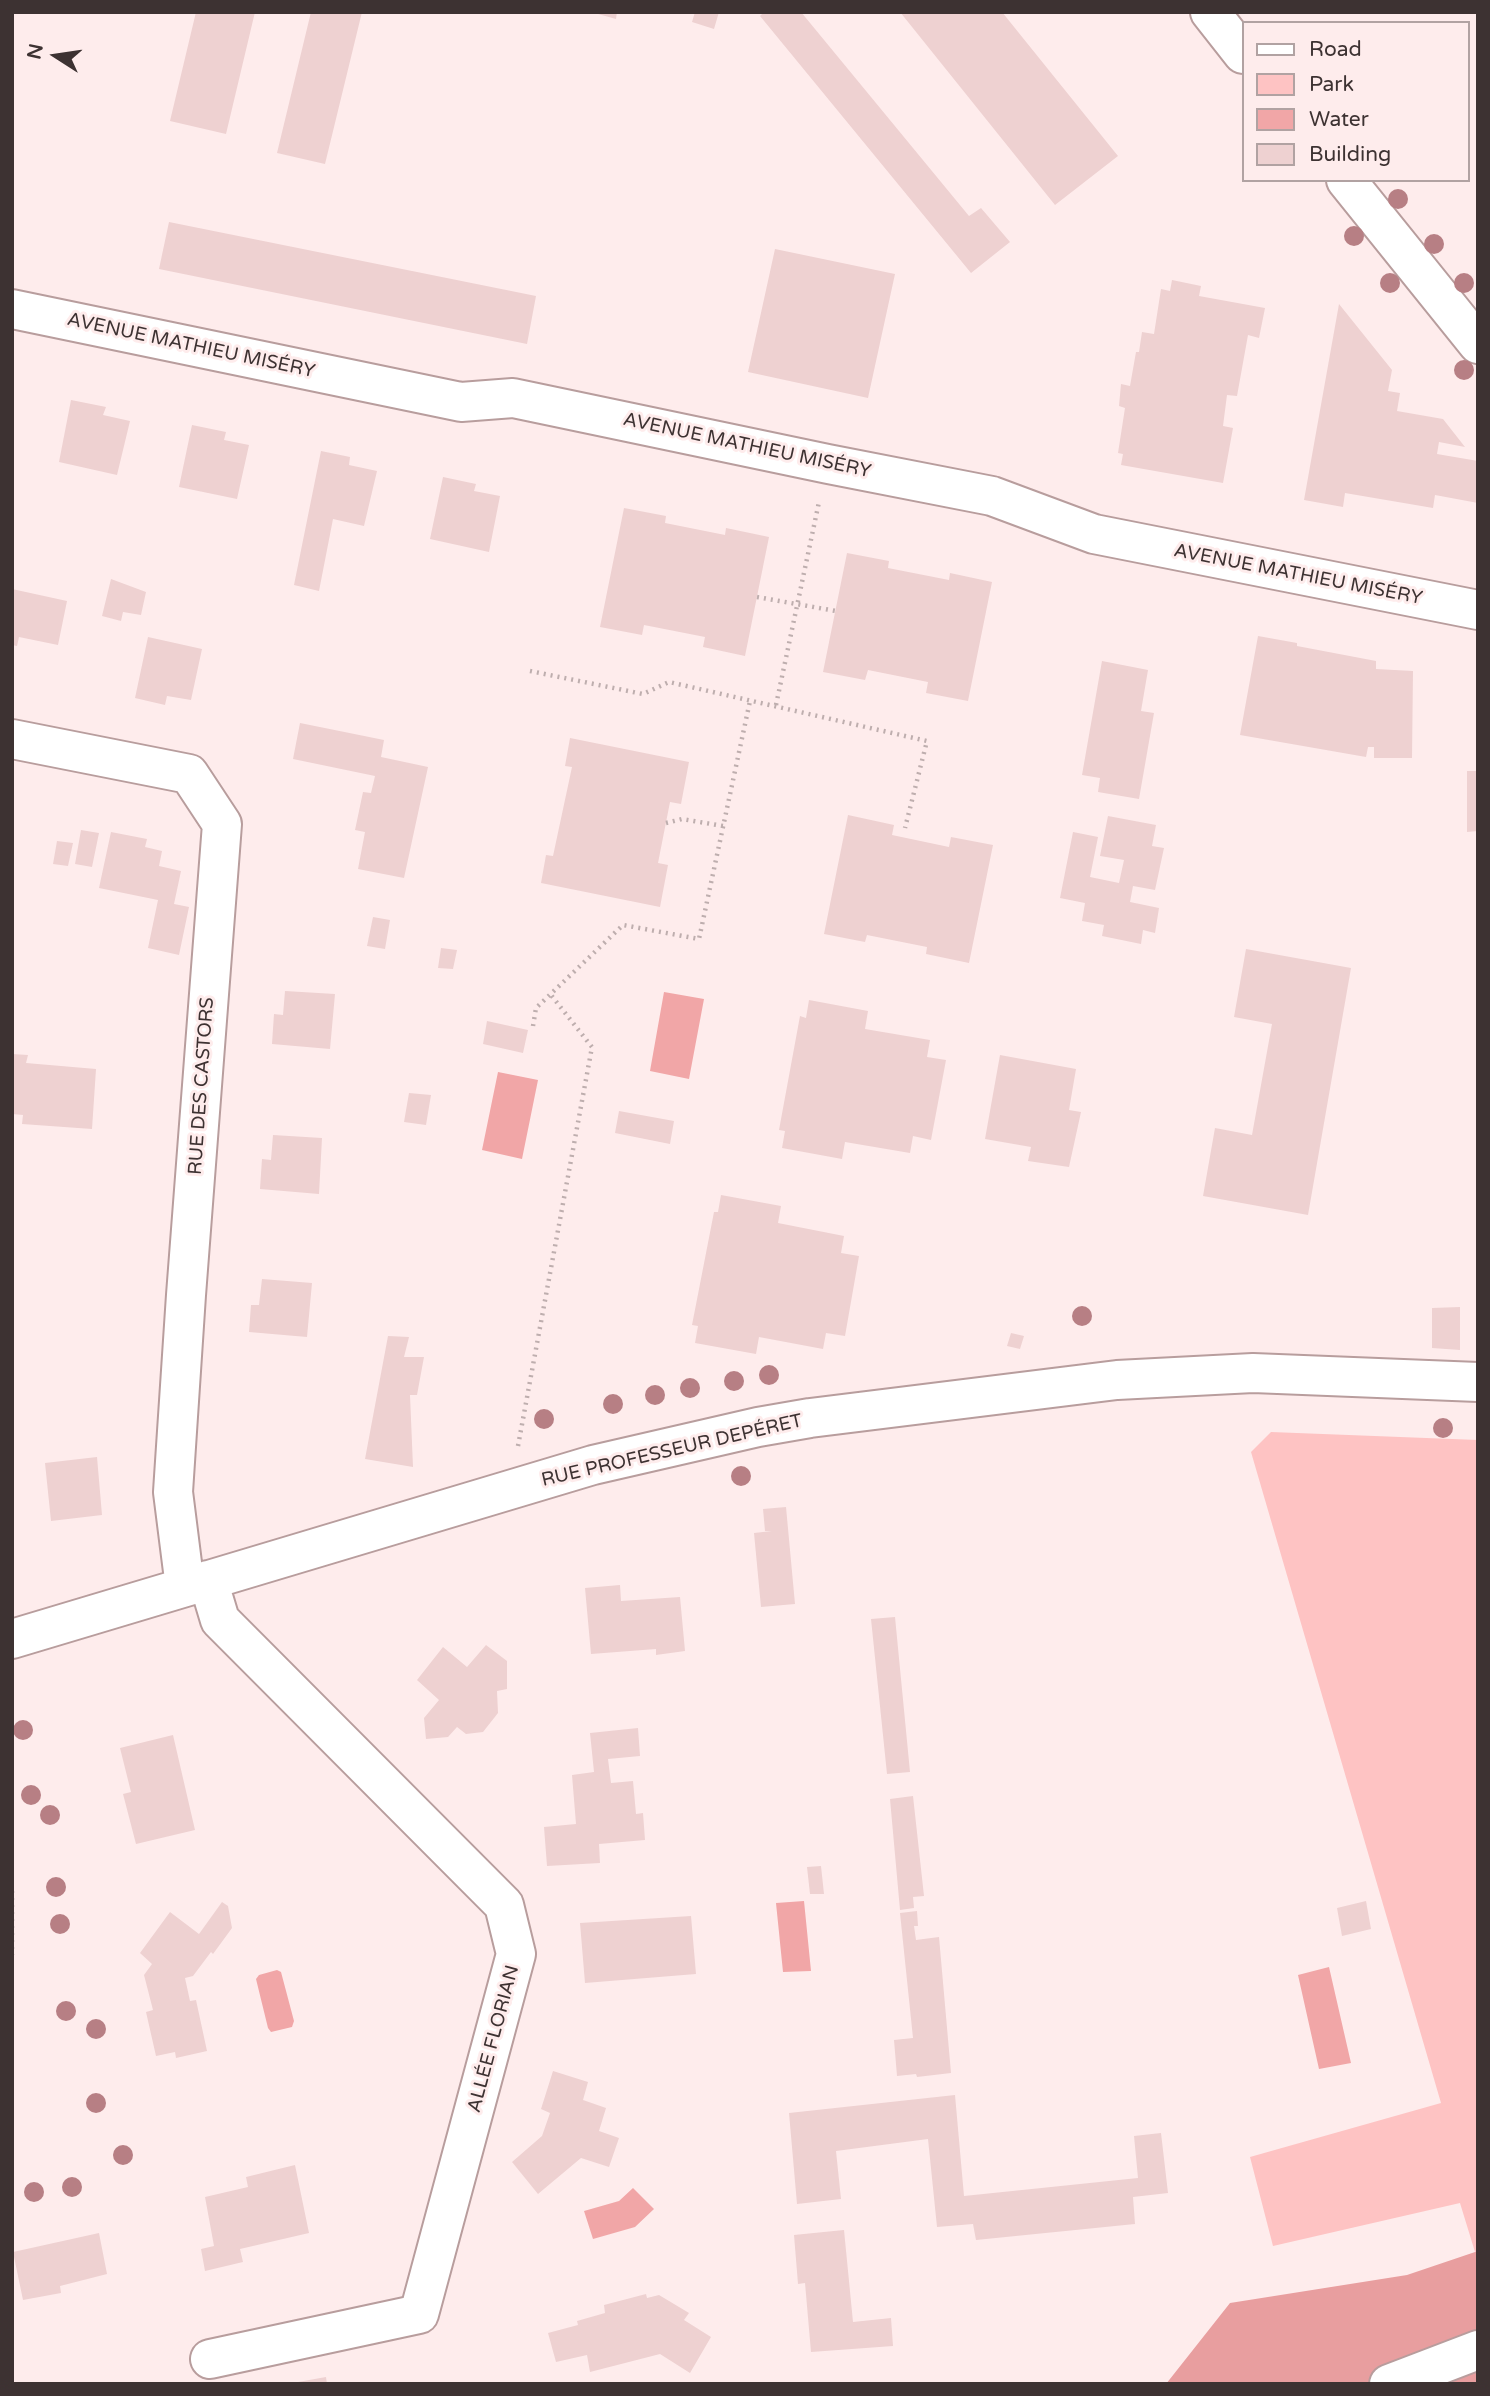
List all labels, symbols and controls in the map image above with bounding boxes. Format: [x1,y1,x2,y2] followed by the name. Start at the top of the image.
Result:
[21,21,91,91] north arrow
[1242,21,1469,182] legend
[1309,37,1362,62] text: Road
[23,42,48,61] text: N
[1309,72,1354,97] text: Park
[1309,107,1369,132] text: Water
[1309,142,1391,167] text: Building
[65,309,317,383] street label: AVENUE MATHIEU MISÉRY
[621,409,873,483] street label: AVENUE MATHIEU MISÉRY
[1172,540,1424,610] street label: AVENUE MATHIEU MISÉRY
[184,996,220,1176] street label: RUE DES CASTORS
[539,1410,805,1492] street label: RUE PROFESSEUR DEPÉRET
[463,1963,525,2115] street label: ALLÉE FLORIAN

